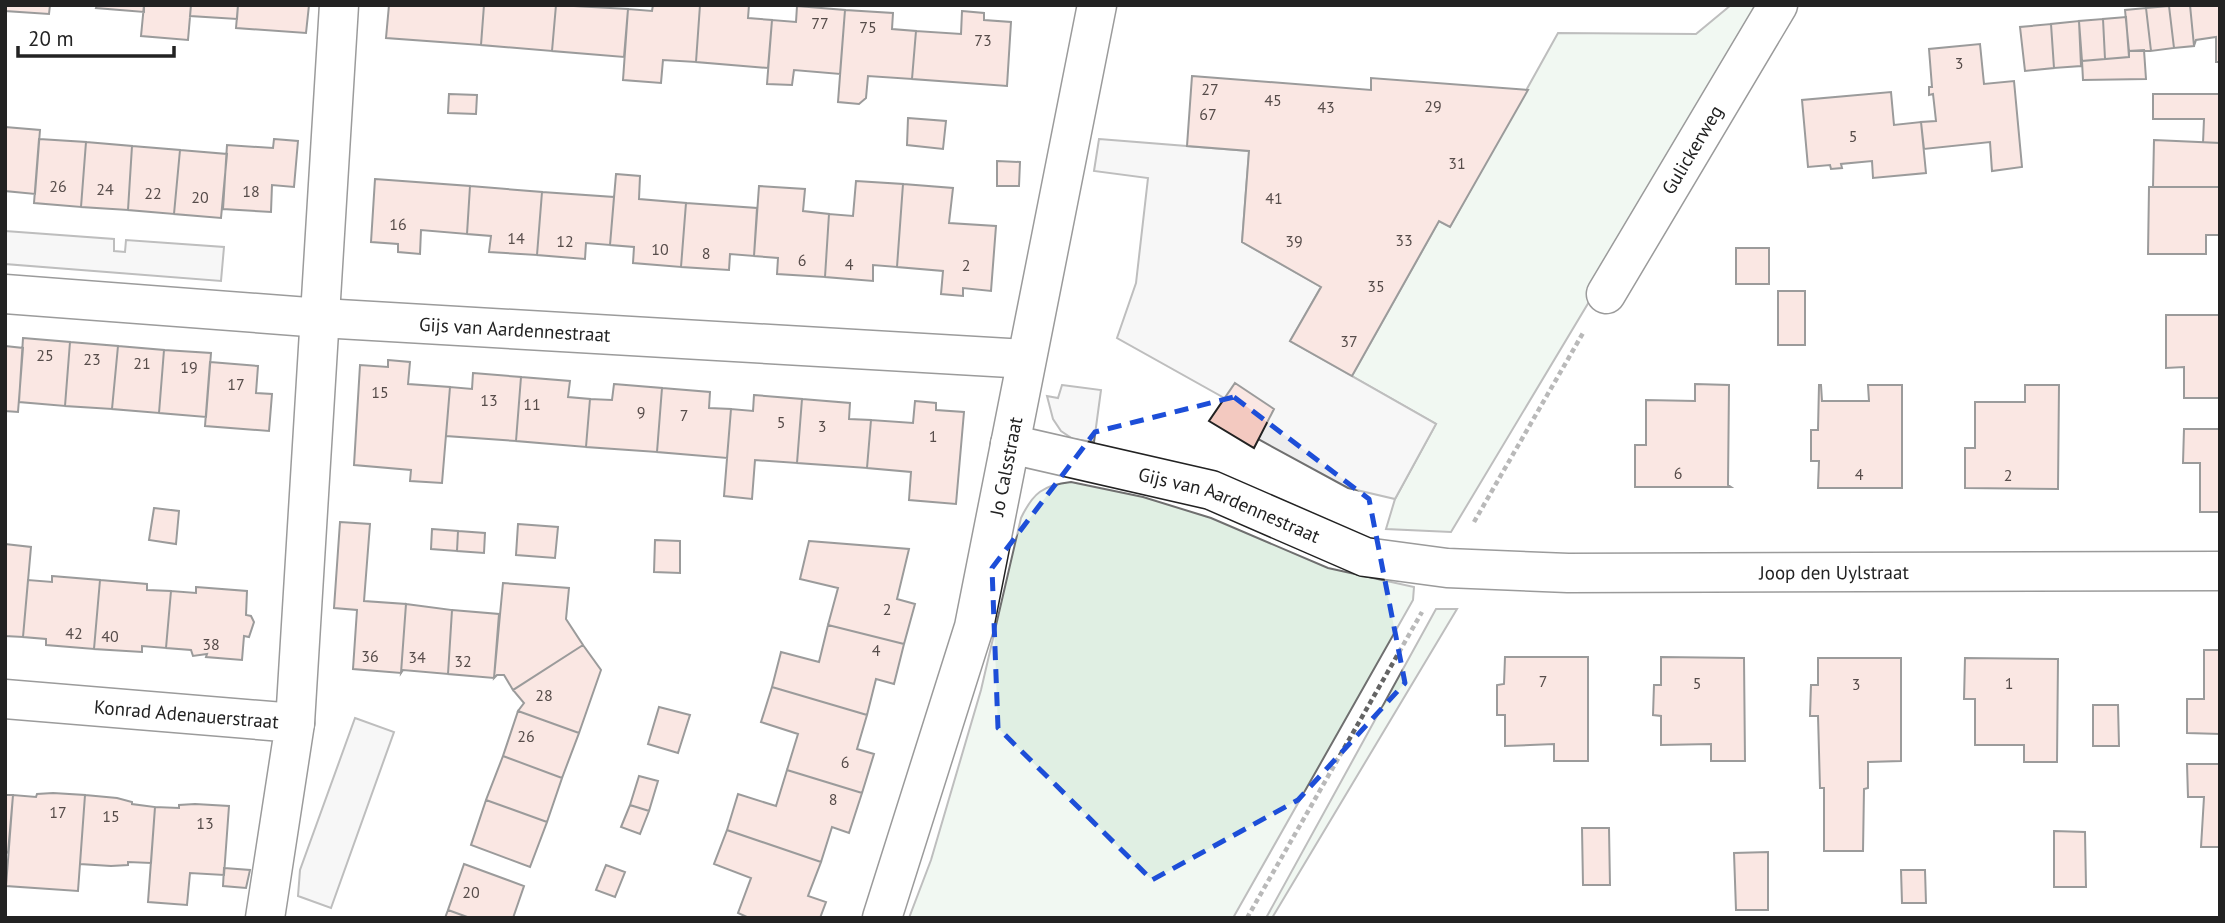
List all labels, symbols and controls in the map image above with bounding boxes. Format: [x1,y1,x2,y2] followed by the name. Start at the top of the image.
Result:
[811,13,829,33] house number: 77
[18,14,173,58] scale bar
[859,17,877,37] house number: 75
[28,25,74,52] text: 20 m
[974,30,992,50] house number: 73
[1955,53,1963,73] house number: 3
[1201,79,1219,99] house number: 27
[1264,90,1282,110] house number: 45
[1424,96,1442,116] house number: 29
[1317,97,1335,117] house number: 43
[1656,101,1728,199] street label: Gulickerweg
[1199,104,1217,124] house number: 67
[1849,126,1857,146] house number: 5
[1448,153,1466,173] house number: 31
[49,176,67,196] house number: 26
[96,179,114,199] house number: 24
[242,181,260,201] house number: 18
[144,183,162,203] house number: 22
[191,187,209,207] house number: 20
[1265,188,1283,208] house number: 41
[389,214,407,234] house number: 16
[507,228,525,248] house number: 14
[1395,230,1413,250] house number: 33
[556,231,574,251] house number: 12
[1285,231,1303,251] house number: 39
[651,239,669,259] house number: 10
[702,243,710,263] house number: 8
[798,250,806,270] house number: 6
[845,254,854,274] house number: 4
[962,255,970,275] house number: 2
[1367,276,1385,296] house number: 35
[418,312,612,347] street label: Gijs van Aardennestraat
[1340,331,1358,351] house number: 37
[36,345,54,365] house number: 25
[83,349,101,369] house number: 23
[133,353,151,373] house number: 21
[180,357,198,377] house number: 19
[227,374,245,394] house number: 17
[371,382,389,402] house number: 15
[480,390,498,410] house number: 13
[523,394,541,414] house number: 11
[637,402,645,422] house number: 9
[680,405,688,425] house number: 7
[777,412,785,432] house number: 5
[984,414,1027,519] street label: Jo Calsstraat
[818,416,826,436] house number: 3
[929,426,937,446] house number: 1
[1136,462,1324,548] street label: Gijs van Aardennestraat
[1674,463,1682,483] house number: 6
[1855,464,1864,484] house number: 4
[2004,465,2012,485] house number: 2
[1758,560,1909,584] street label: Joop den Uylstraat
[883,599,891,619] house number: 2
[65,623,83,643] house number: 42
[101,626,119,646] house number: 40
[202,634,220,654] house number: 38
[872,640,881,660] house number: 4
[361,646,379,666] house number: 36
[408,647,426,667] house number: 34
[454,651,472,671] house number: 32
[1539,671,1547,691] house number: 7
[1693,673,1701,693] house number: 5
[2005,673,2013,693] house number: 1
[1852,674,1860,694] house number: 3
[535,685,553,705] house number: 28
[93,694,280,734] street label: Konrad Adenauerstraat
[517,726,535,746] house number: 26
[841,752,849,772] house number: 6
[829,789,837,809] house number: 8
[49,802,67,822] house number: 17
[102,806,120,826] house number: 15
[196,813,214,833] house number: 13
[462,882,480,902] house number: 20

